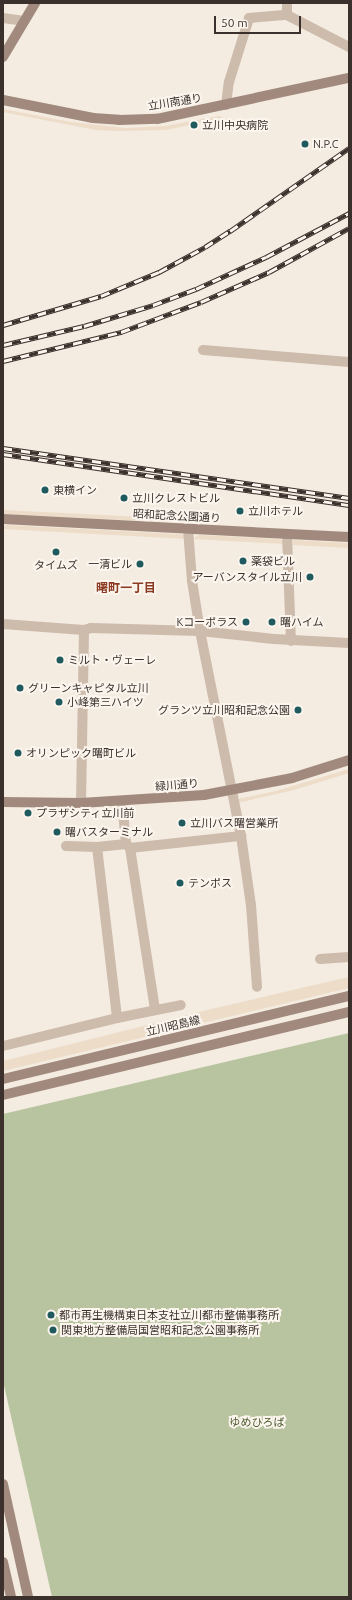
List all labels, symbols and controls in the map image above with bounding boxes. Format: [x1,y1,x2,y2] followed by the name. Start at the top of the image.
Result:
[216,8,303,34] scale bar
[221,16,248,29] text: 50 m
[147,91,203,113] street label: 立川南通り
[202,118,268,132] place label: 立川中央病院
[189,120,199,130] marker: 立川中央病院
[313,137,338,151] place label: N.P.C
[300,139,310,149] marker: N.P.C
[53,483,97,497] place label: 東横イン
[40,485,50,495] marker: 東横イン
[132,491,220,505] place label: 立川クレストビル
[119,493,129,503] marker: 立川クレストビル
[248,504,303,518] place label: 立川ホテル
[235,506,245,516] marker: 立川ホテル
[133,507,221,525] street label: 昭和記念公園通り
[51,547,61,557] marker: タイムズ
[251,554,295,568] place label: 薬袋ビル
[238,556,248,566] marker: 薬袋ビル
[88,557,132,571] place label: 一清ビル
[34,558,78,572] place label: タイムズ
[135,559,145,569] marker: 一清ビル
[193,570,302,584] place label: アーバンスタイル立川
[305,572,315,582] marker: アーバンスタイル立川
[96,581,156,595] district label: 曙町一丁目
[176,615,238,629] place label: Kコーポラス
[280,615,324,629] place label: 曙ハイム
[241,617,251,627] marker: Kコーポラス
[267,617,277,627] marker: 曙ハイム
[68,653,156,667] place label: ミルト・ヴェーレ
[55,655,65,665] marker: ミルト・ヴェーレ
[28,681,149,695] place label: グリーンキャピタル立川
[15,683,25,693] marker: グリーンキャピタル立川
[67,695,144,709] place label: 小峰第三ハイツ
[54,697,64,707] marker: 小峰第三ハイツ
[158,703,290,717] place label: グランツ立川昭和記念公園
[293,705,303,715] marker: グランツ立川昭和記念公園
[26,746,136,760] place label: オリンピック曙町ビル
[13,748,23,758] marker: オリンピック曙町ビル
[155,777,199,793] street label: 緑川通り
[36,806,135,820] place label: プラザシティ立川前
[23,808,33,818] marker: プラザシティ立川前
[190,816,278,830] place label: 立川バス曙営業所
[177,818,187,828] marker: 立川バス曙営業所
[65,825,153,839] place label: 曙バスターミナル
[52,827,62,837] marker: 曙バスターミナル
[188,876,232,890] place label: テンポス
[175,878,185,888] marker: テンポス
[145,1013,201,1039] street label: 立川昭島線
[59,1308,279,1322] place label: 都市再生機構東日本支社立川都市整備事務所
[46,1310,56,1320] marker: 都市再生機構東日本支社立川都市整備事務所
[61,1323,259,1337] place label: 関東地方整備局国営昭和記念公園事務所
[48,1325,58,1335] marker: 関東地方整備局国営昭和記念公園事務所
[230,1415,284,1429] park label: ゆめひろば

